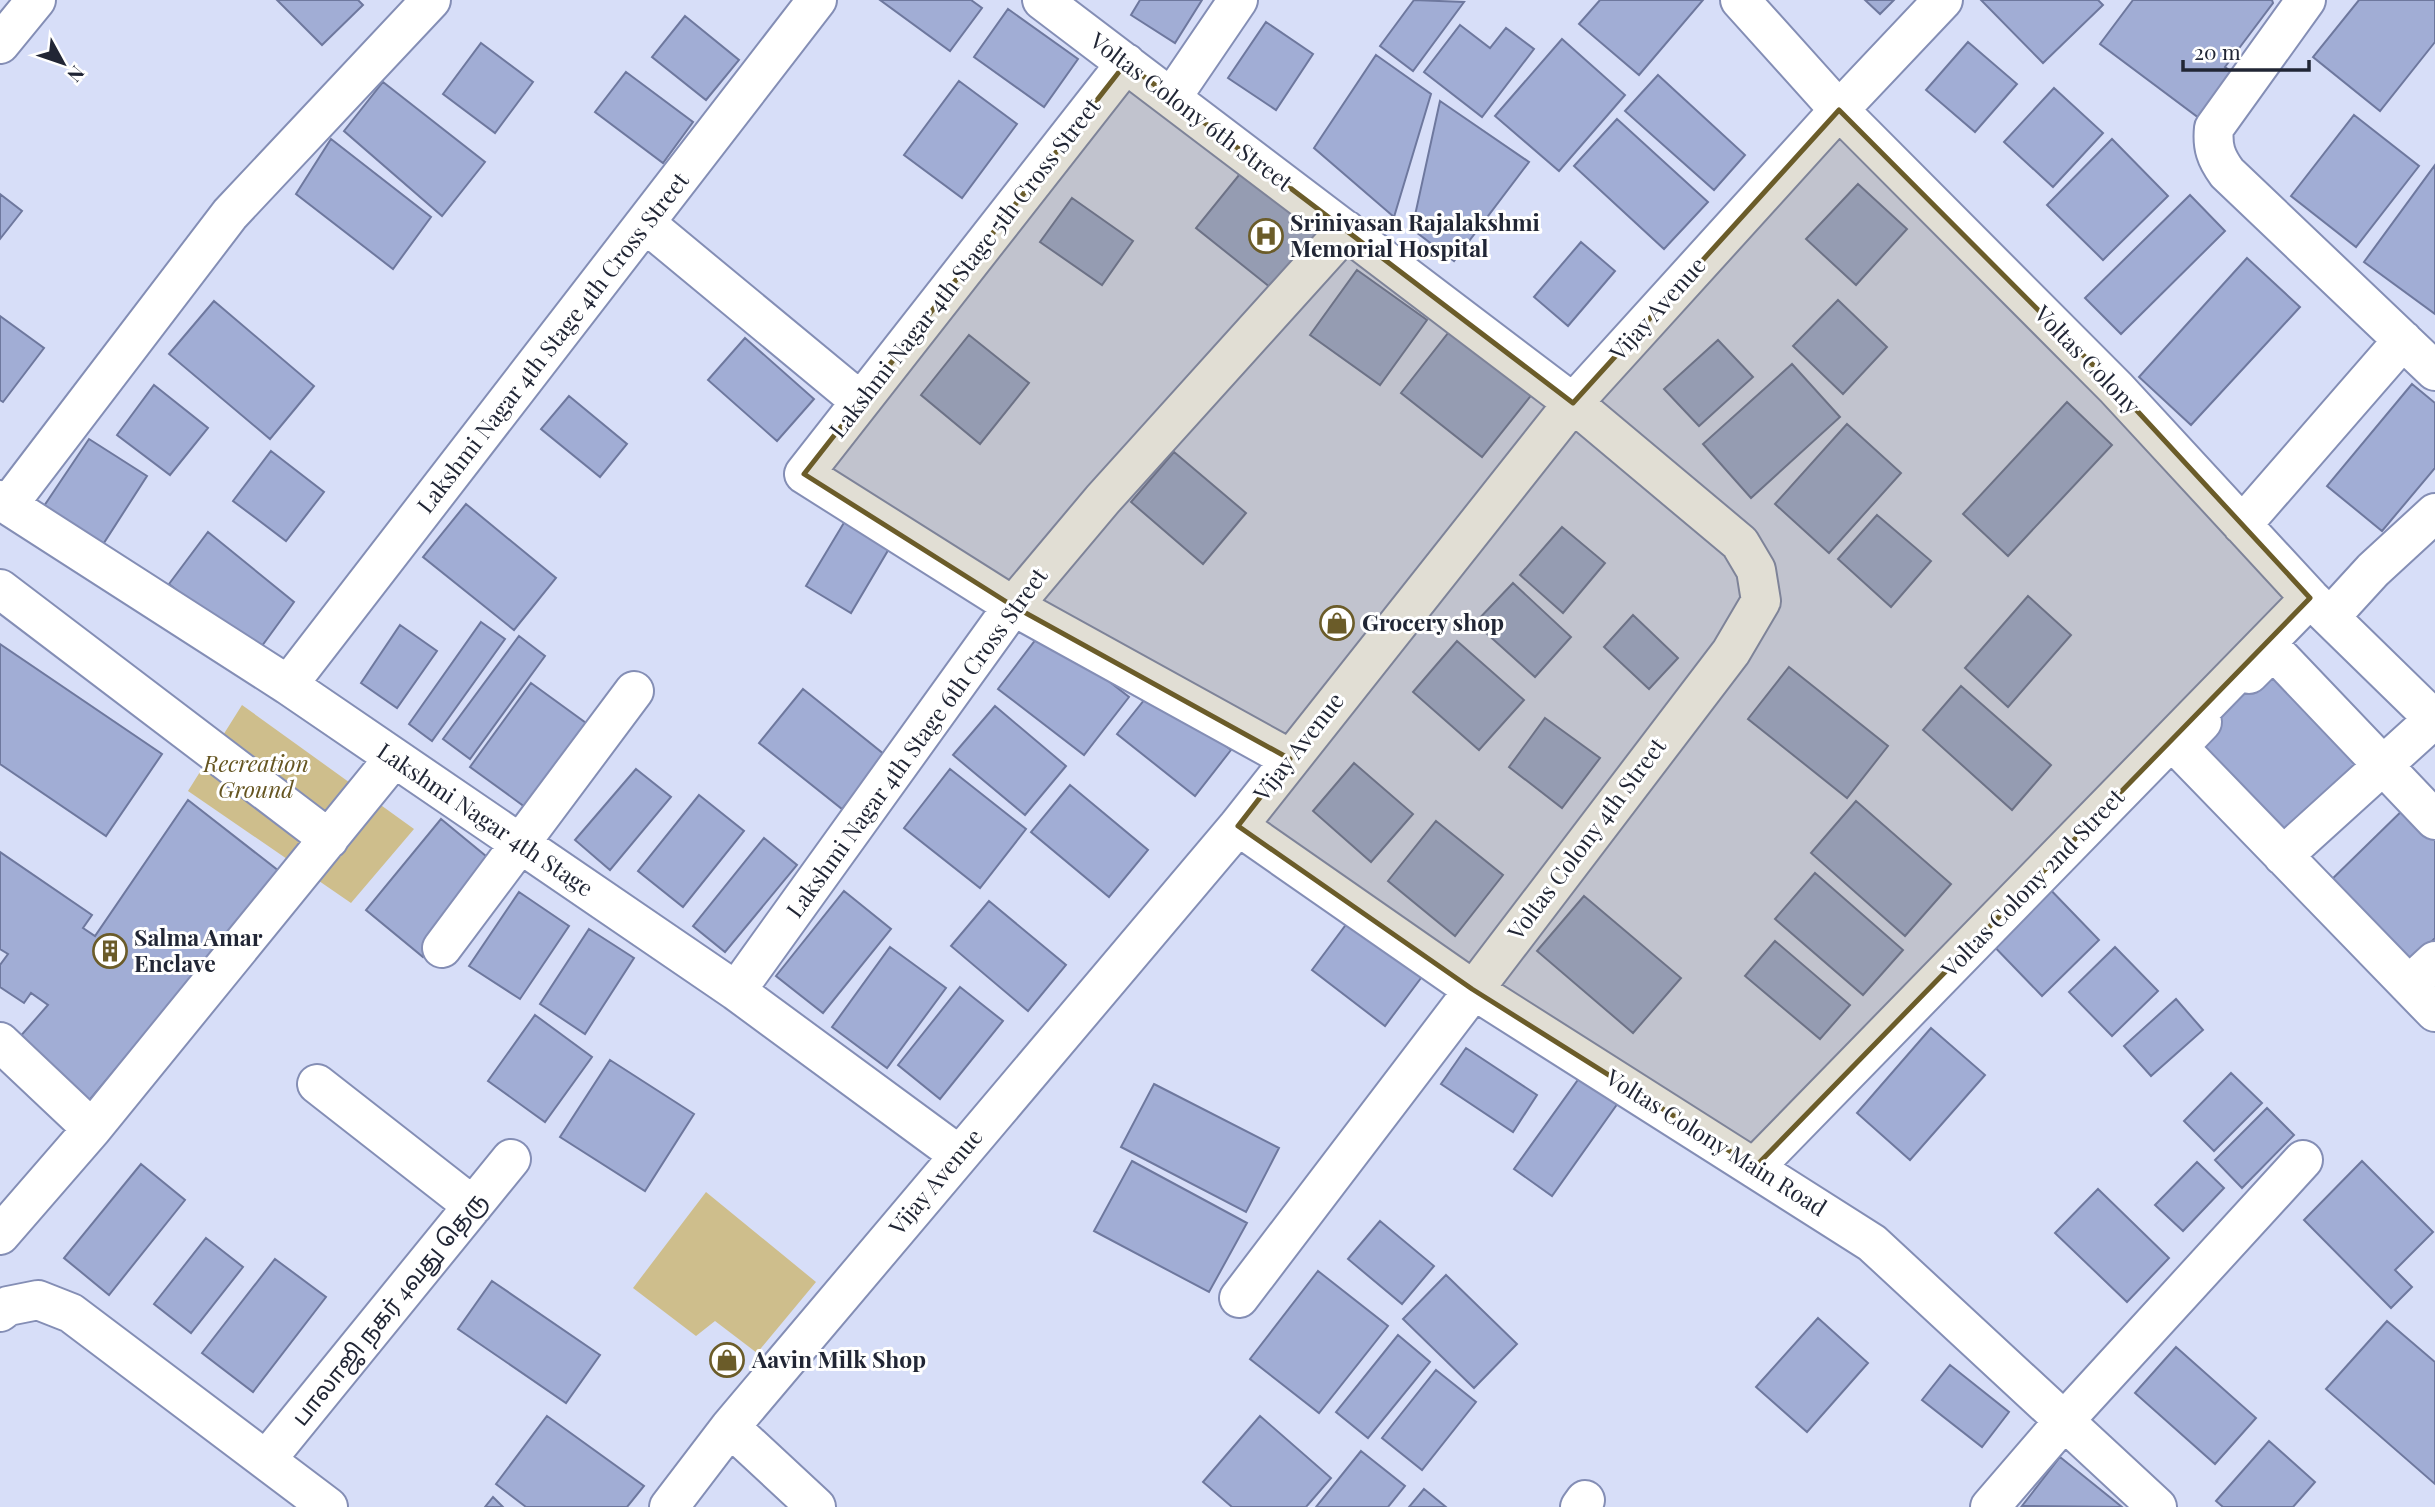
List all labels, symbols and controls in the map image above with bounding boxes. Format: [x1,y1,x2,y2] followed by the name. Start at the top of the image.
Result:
[1084,24,1300,198] street label: Voltas Colony 6th Street
[28,28,98,98] north arrow
[2183,28,2309,72] scale bar
[2194,37,2241,65] text: 20 m
[62,61,91,88] text: N
[821,90,1107,443] street label: Lakshmi Nagar 4th Stage 5th Cross Street
[409,165,695,519] street label: Lakshmi Nagar 4th Stage 4th Cross Street
[1290,206,1540,263] place label: Srinivasan Rajalakshmi Memorial Hospital
[1247,217,1285,255] hospital icon: Srinivasan Rajalakshmi Memorial Hospital
[1601,249,1712,367] street label: Vijay Avenue
[2028,297,2148,420] street label: Voltas Colony
[778,560,1054,923] street label: Lakshmi Nagar 4th Stage 6th Cross Street
[1318,604,1356,642] shop icon: Grocery shop
[1362,606,1504,637] place label: Grocery shop
[1245,685,1350,808] street label: Vijay Avenue
[1499,730,1672,946] street label: Voltas Colony 4th Street
[372,735,600,903] street label: Lakshmi Nagar 4th Stage
[202,747,309,804] park label: Recreation Ground
[1933,780,2131,984] street label: Voltas Colony 2nd Street
[134,921,263,978] place label: Salma Amar Enclave
[91,932,129,970] building icon: Salma Amar Enclave
[1600,1060,1833,1222] street label: Voltas Colony Main Road
[881,1121,988,1242] street label: Vijay Avenue
[284,1185,493,1433] street label: பாலாஜி நகர் 4வது தெரு
[708,1341,746,1379] shop icon: Aavin Milk Shop
[751,1343,926,1374] place label: Aavin Milk Shop

